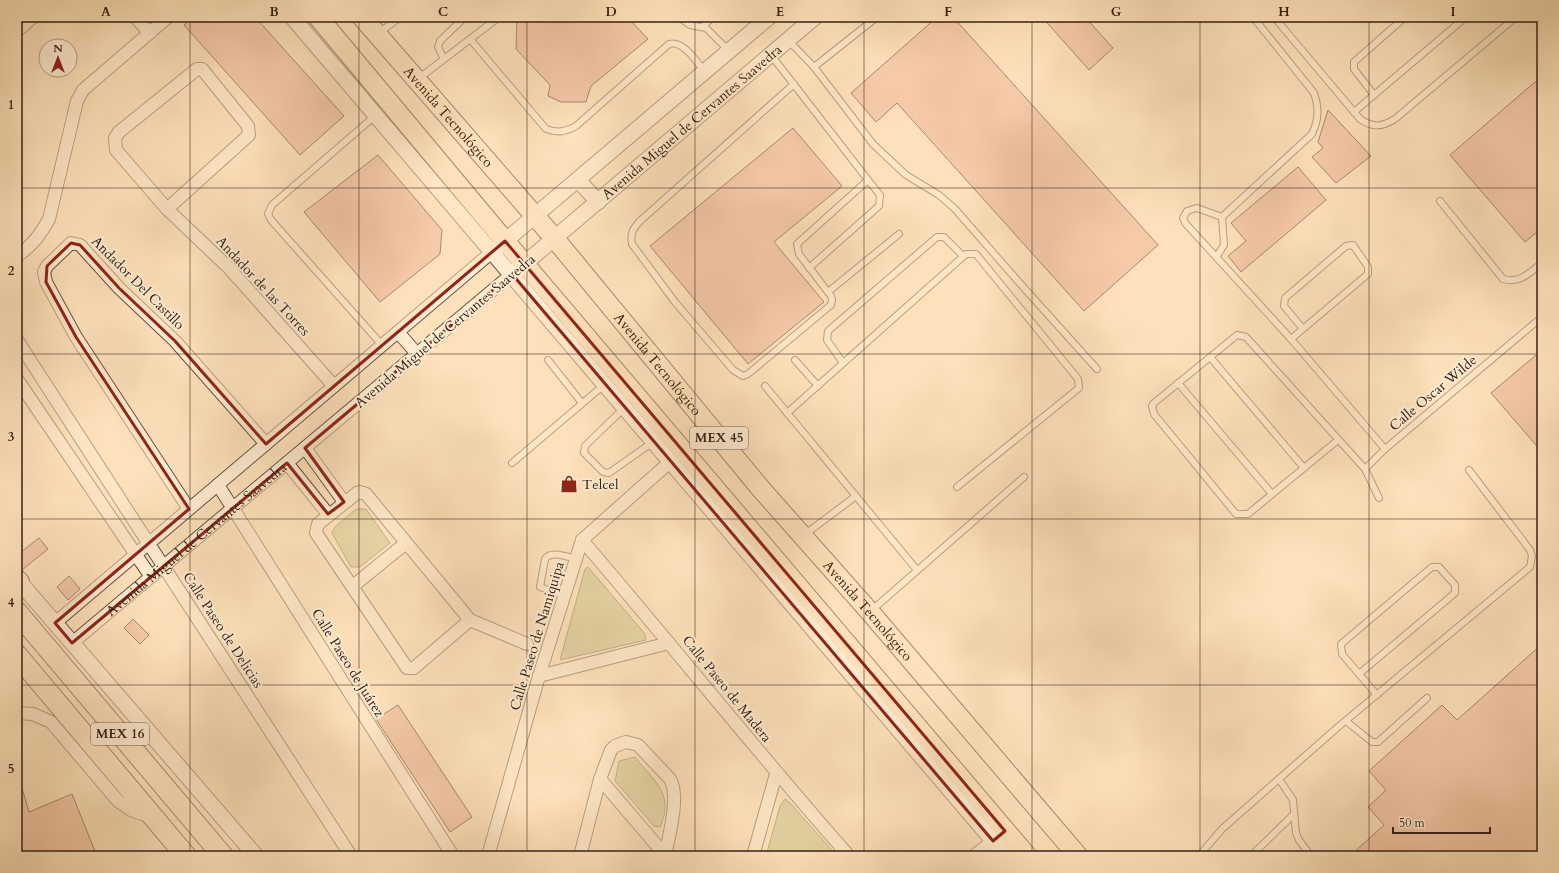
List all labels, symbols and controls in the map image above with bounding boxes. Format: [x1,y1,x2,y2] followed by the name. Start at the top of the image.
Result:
[101,3,111,21] text: A
[269,3,279,21] text: B
[438,3,448,21] text: C
[605,3,617,21] text: D
[776,3,784,21] text: E
[944,3,952,21] text: F
[1111,3,1122,21] text: G
[1278,3,1290,21] text: H
[1450,3,1456,21] text: I
[38,38,78,78] north arrow
[598,40,786,204] street label: Avenida Miguel de Cervantes Saavedra
[53,41,63,56] text: N
[399,62,498,172] street label: Avenida Tecnológico
[8,96,14,114] text: 1
[87,232,189,334] street label: Andador Del Castillo
[212,232,314,340] street label: Andador de las Torres
[351,250,539,412] street label: Avenida Miguel de Cervantes Saavedra
[8,262,15,280] text: 2
[610,308,706,420] street label: Avenida Tecnológico
[1385,351,1481,435] street label: Calle Oscar Wilde
[690,427,748,449] road number: MEX 45
[8,428,15,446] text: 3
[102,458,290,620] street label: Avenida Miguel de Cervantes Saavedra
[559,474,579,494] shop icon: Telcel
[582,475,619,494] place label: Telcel
[819,556,917,665] street label: Avenida Tecnológico
[505,559,569,713] street label: Calle Paseo de Namiquipa
[178,568,268,692] street label: Calle Paseo de Delicias
[8,594,15,612] text: 4
[307,605,389,721] street label: Calle Paseo de Juárez
[678,632,776,746] street label: Calle Paseo de Madera
[91,723,149,745] road number: MEX 16
[8,760,14,778] text: 5
[1393,809,1490,835] scale bar
[1399,815,1426,831] text: 50 m

